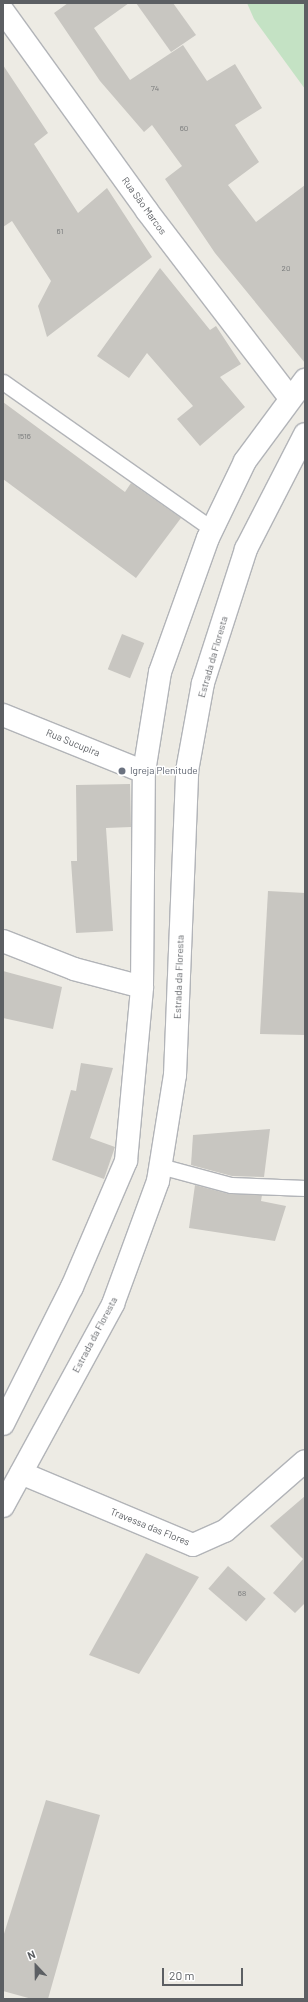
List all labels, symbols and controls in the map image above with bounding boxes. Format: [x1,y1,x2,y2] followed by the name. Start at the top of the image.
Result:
[151,84,159,94] house number: 74
[180,124,188,134] house number: 60
[119,175,169,237] street label: Rua São Marcos
[57,227,63,237] house number: 61
[282,264,290,274] house number: 20
[17,432,31,442] house number: 1516
[196,615,230,699] street label: Estrada da Floresta
[44,727,102,759] street label: Rua Sucupira
[130,765,198,777] place label: Igreja Plenitude
[117,766,127,776] marker: Igreja Plenitude
[172,935,186,1019] street label: Estrada da Floresta
[70,1295,120,1375] street label: Estrada da Floresta
[108,1506,192,1548] street label: Travessa das Flores
[238,1589,246,1599] house number: 68
[16,1946,56,1986] north arrow
[25,1947,37,1962] text: N
[164,1960,245,1986] scale bar
[169,1968,195,1982] text: 20 m

